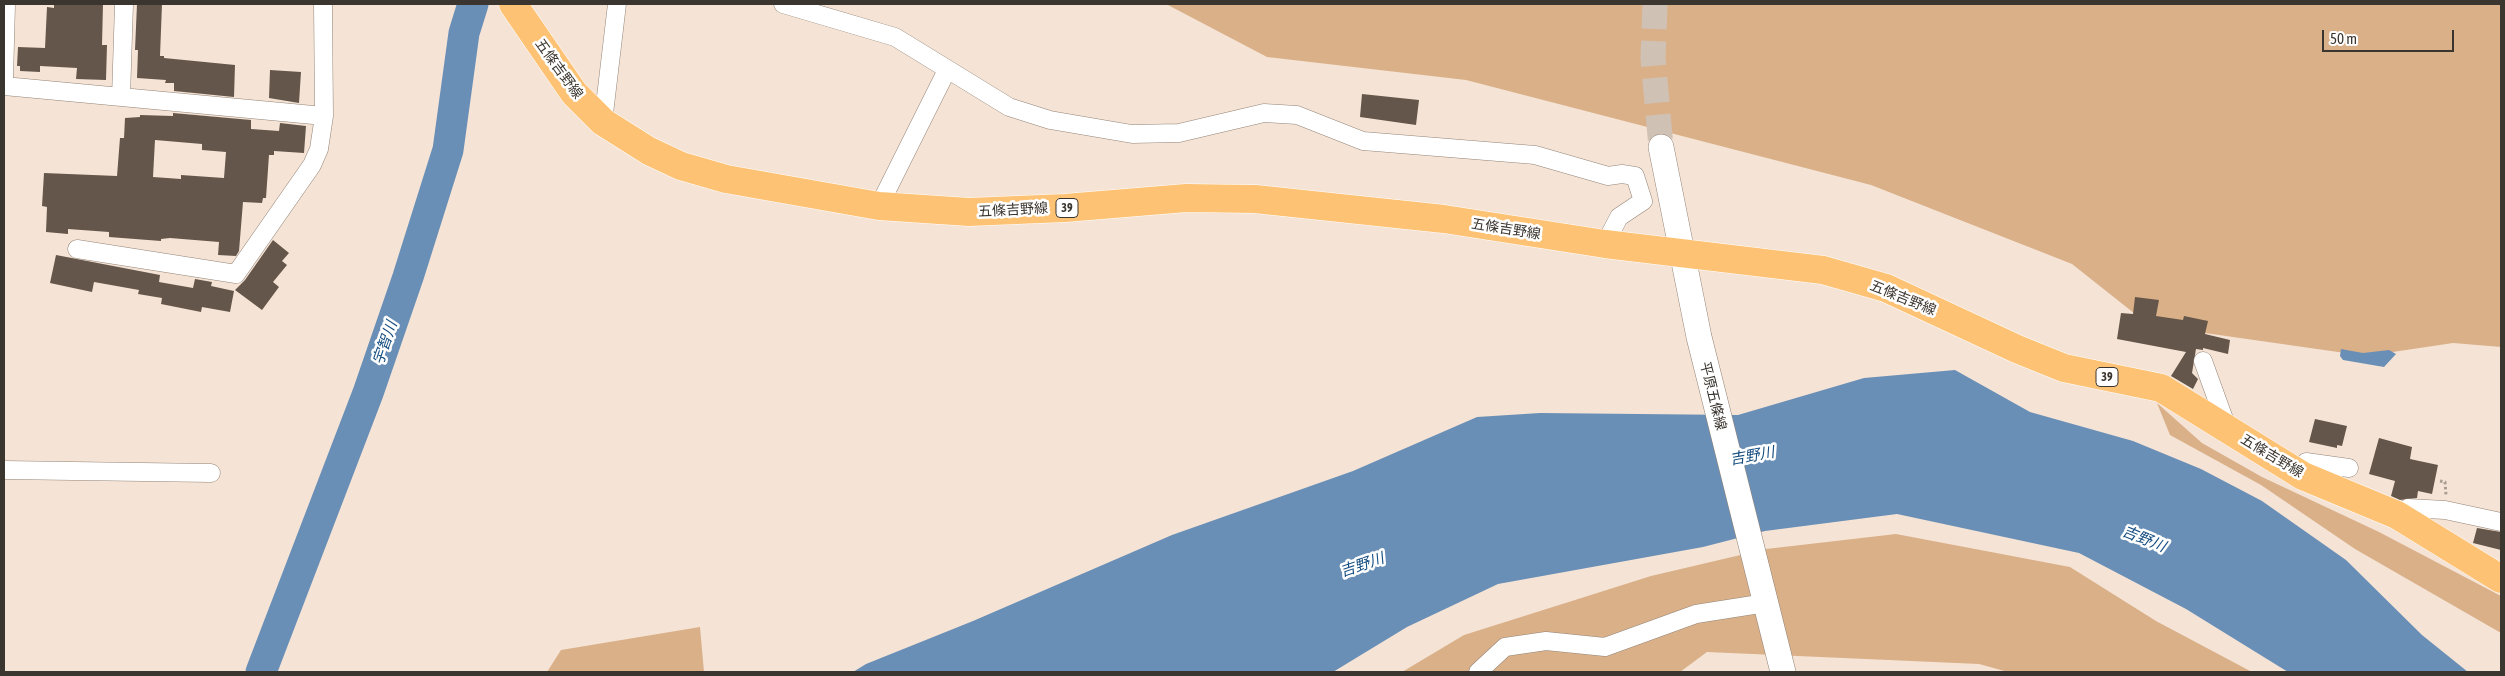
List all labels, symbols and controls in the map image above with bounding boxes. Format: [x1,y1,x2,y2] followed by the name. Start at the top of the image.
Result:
[2325,20,2458,52] scale bar
[2330,30,2357,47] text: 50 m
[532,36,586,102] street label: 五條吉野線
[1056,198,1078,218] road number: 39
[978,200,1048,220] street label: 五條吉野線
[1470,215,1542,243] street label: 五條吉野線
[1867,277,1939,319] street label: 五條吉野線
[369,319,401,367] water label: 宇智川
[1696,360,1730,432] street label: 平原五條線
[2096,368,2118,387] road number: 39
[2238,431,2306,481] street label: 五條吉野線
[1728,443,1776,469] water label: 吉野川
[2120,522,2168,556] water label: 吉野川
[1338,549,1386,581] water label: 吉野川

